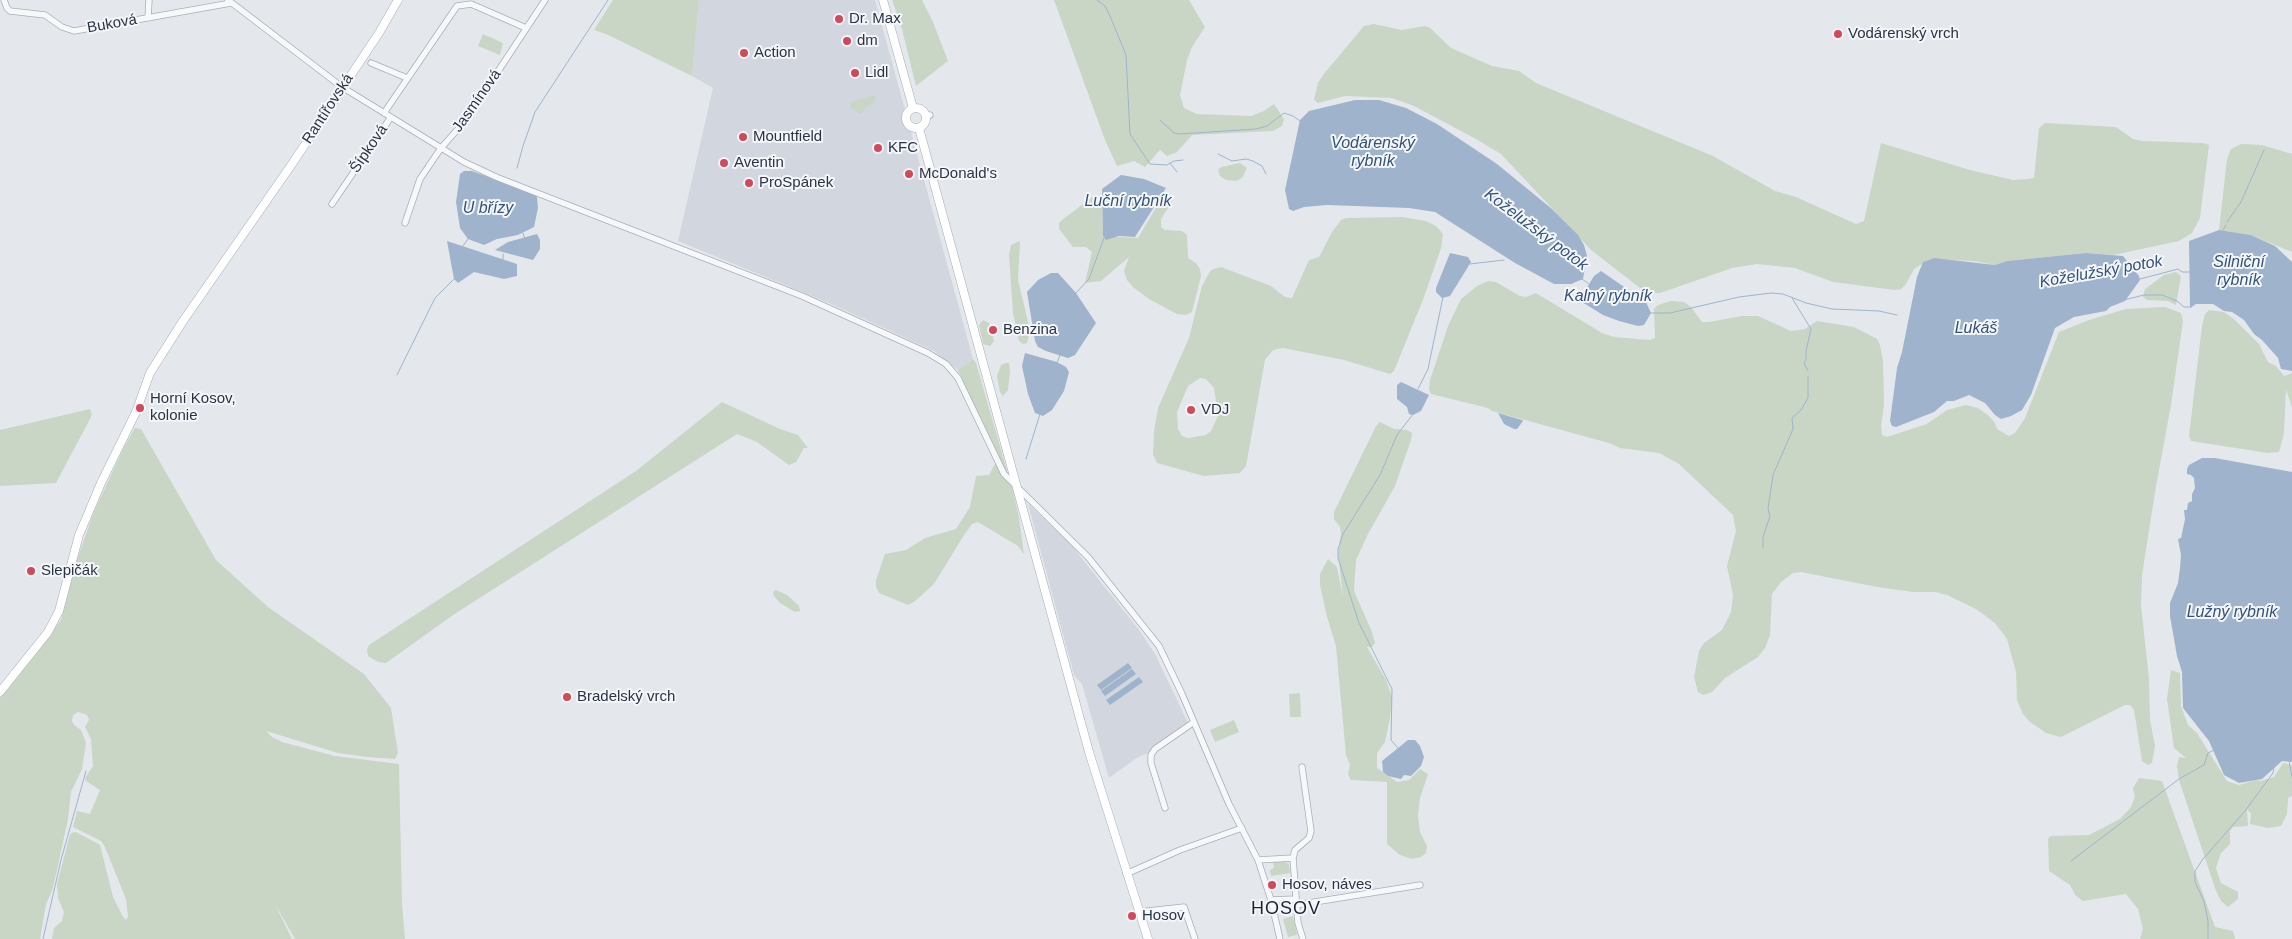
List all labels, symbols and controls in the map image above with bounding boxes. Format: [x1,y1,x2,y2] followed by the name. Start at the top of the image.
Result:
[849,10,901,28] place label: Dr. Max
[86,11,138,37] street label: Buková
[833,13,845,25] marker: Dr. Max
[1848,25,1959,43] place label: Vodárenský vrch
[1832,28,1844,40] marker: Vodárenský vrch
[857,32,878,50] place label: dm
[841,35,853,47] marker: dm
[754,44,796,62] place label: Action
[738,47,750,59] marker: Action
[865,64,888,82] place label: Lidl
[449,66,505,136] street label: Jasmínová
[849,67,861,79] marker: Lidl
[299,71,357,147] street label: Rantířovská
[346,122,392,176] street label: Šípková
[753,128,822,146] place label: Mountfield
[737,131,749,143] marker: Mountfield
[1331,134,1415,172] water label: Vodárenský rybník
[888,139,918,157] place label: KFC
[872,142,884,154] marker: KFC
[734,154,784,172] place label: Aventin
[718,157,730,169] marker: Aventin
[919,165,997,183] place label: McDonald's
[903,168,915,180] marker: McDonald's
[759,174,833,192] place label: ProSpánek
[743,177,755,189] marker: ProSpánek
[1481,185,1591,275] water label: Koželužský potok
[1084,192,1172,212] water label: Luční rybník
[463,199,513,219] water label: U břízy
[2038,252,2164,292] water label: Koželužský potok
[2213,253,2265,291] water label: Silniční rybník
[1564,287,1652,307] water label: Kalný rybník
[1955,319,1997,339] water label: Lukáš
[1003,321,1057,339] place label: Benzina
[987,324,999,336] marker: Benzina
[150,390,236,425] place label: Horní Kosov, kolonie
[1201,401,1229,419] place label: VDJ
[134,402,146,414] marker: Horní Kosov, kolonie
[1185,404,1197,416] marker: VDJ
[41,562,98,580] place label: Slepičák
[25,565,37,577] marker: Slepičák
[2187,603,2277,623] water label: Lužný rybník
[577,688,675,706] place label: Bradelský vrch
[561,691,573,703] marker: Bradelský vrch
[1282,876,1372,894] place label: Hosov, náves
[1266,879,1278,891] marker: Hosov, náves
[1250,898,1322,920] district label: HOSOV
[1142,907,1185,925] place label: Hosov
[1126,910,1138,922] marker: Hosov

